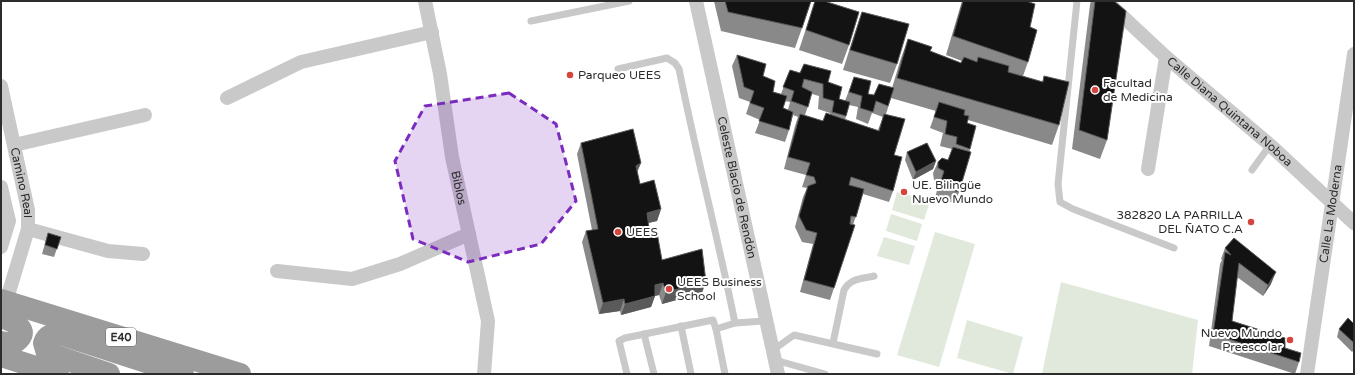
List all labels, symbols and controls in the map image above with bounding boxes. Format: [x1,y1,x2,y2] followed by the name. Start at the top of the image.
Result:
[1164,54,1295,169] street label: Calle Diana Quintana Noboa
[578,68,661,82] place label: Parqueo UEES
[565,70,575,80] marker: Parqueo UEES
[1103,76,1173,104] place label: Facultad de Medicina
[1090,85,1100,95] marker: Facultad de Medicina
[715,115,759,260] street label: Celeste Blacio de Rendón
[8,146,35,218] street label: Camino Real
[1316,163,1345,264] street label: Calle La Moderna
[448,169,469,207] street label: Biblos
[912,178,993,206] place label: UE. Bilingüe Nuevo Mundo
[899,187,909,197] marker: UE. Bilingüe Nuevo Mundo
[1116,208,1243,236] place label: 382820 LA PARRILLA DEL ÑATO C.A
[1246,217,1256,227] marker: 382820 LA PARRILLA DEL ÑATO C.A
[626,225,658,239] place label: UEES
[613,227,623,237] marker: UEES
[677,275,762,303] place label: UEES Business School
[664,284,674,294] marker: UEES Business School
[1201,326,1282,354] place label: Nuevo Mundo Preescolar
[106,328,136,346] road number: E40
[1285,335,1295,345] marker: Nuevo Mundo Preescolar

